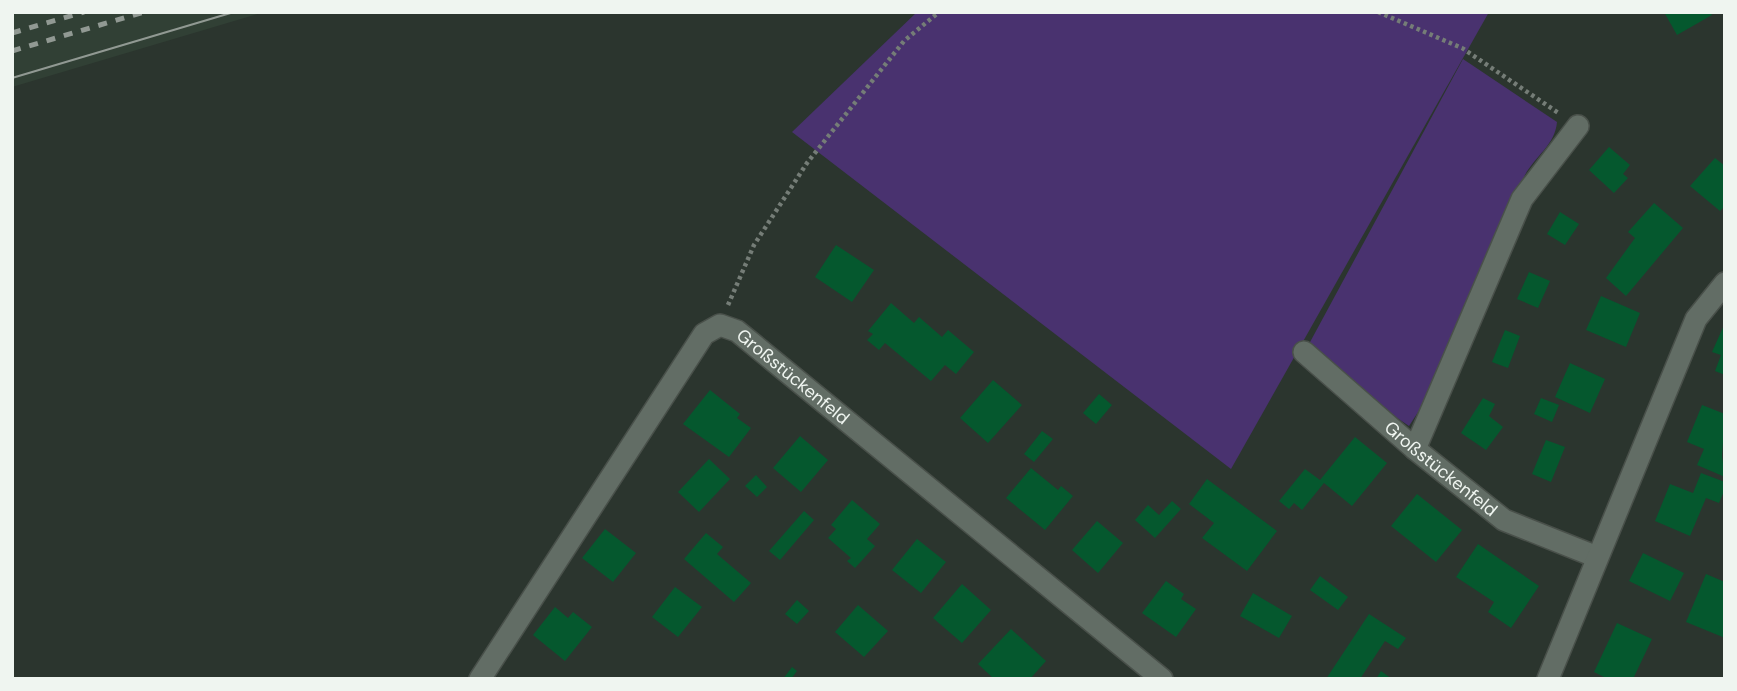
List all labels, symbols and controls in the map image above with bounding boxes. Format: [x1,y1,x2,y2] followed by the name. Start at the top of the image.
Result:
[731,323,854,430] street label: Großstückenfeld
[1379,416,1502,522] street label: Großstückenfeld

